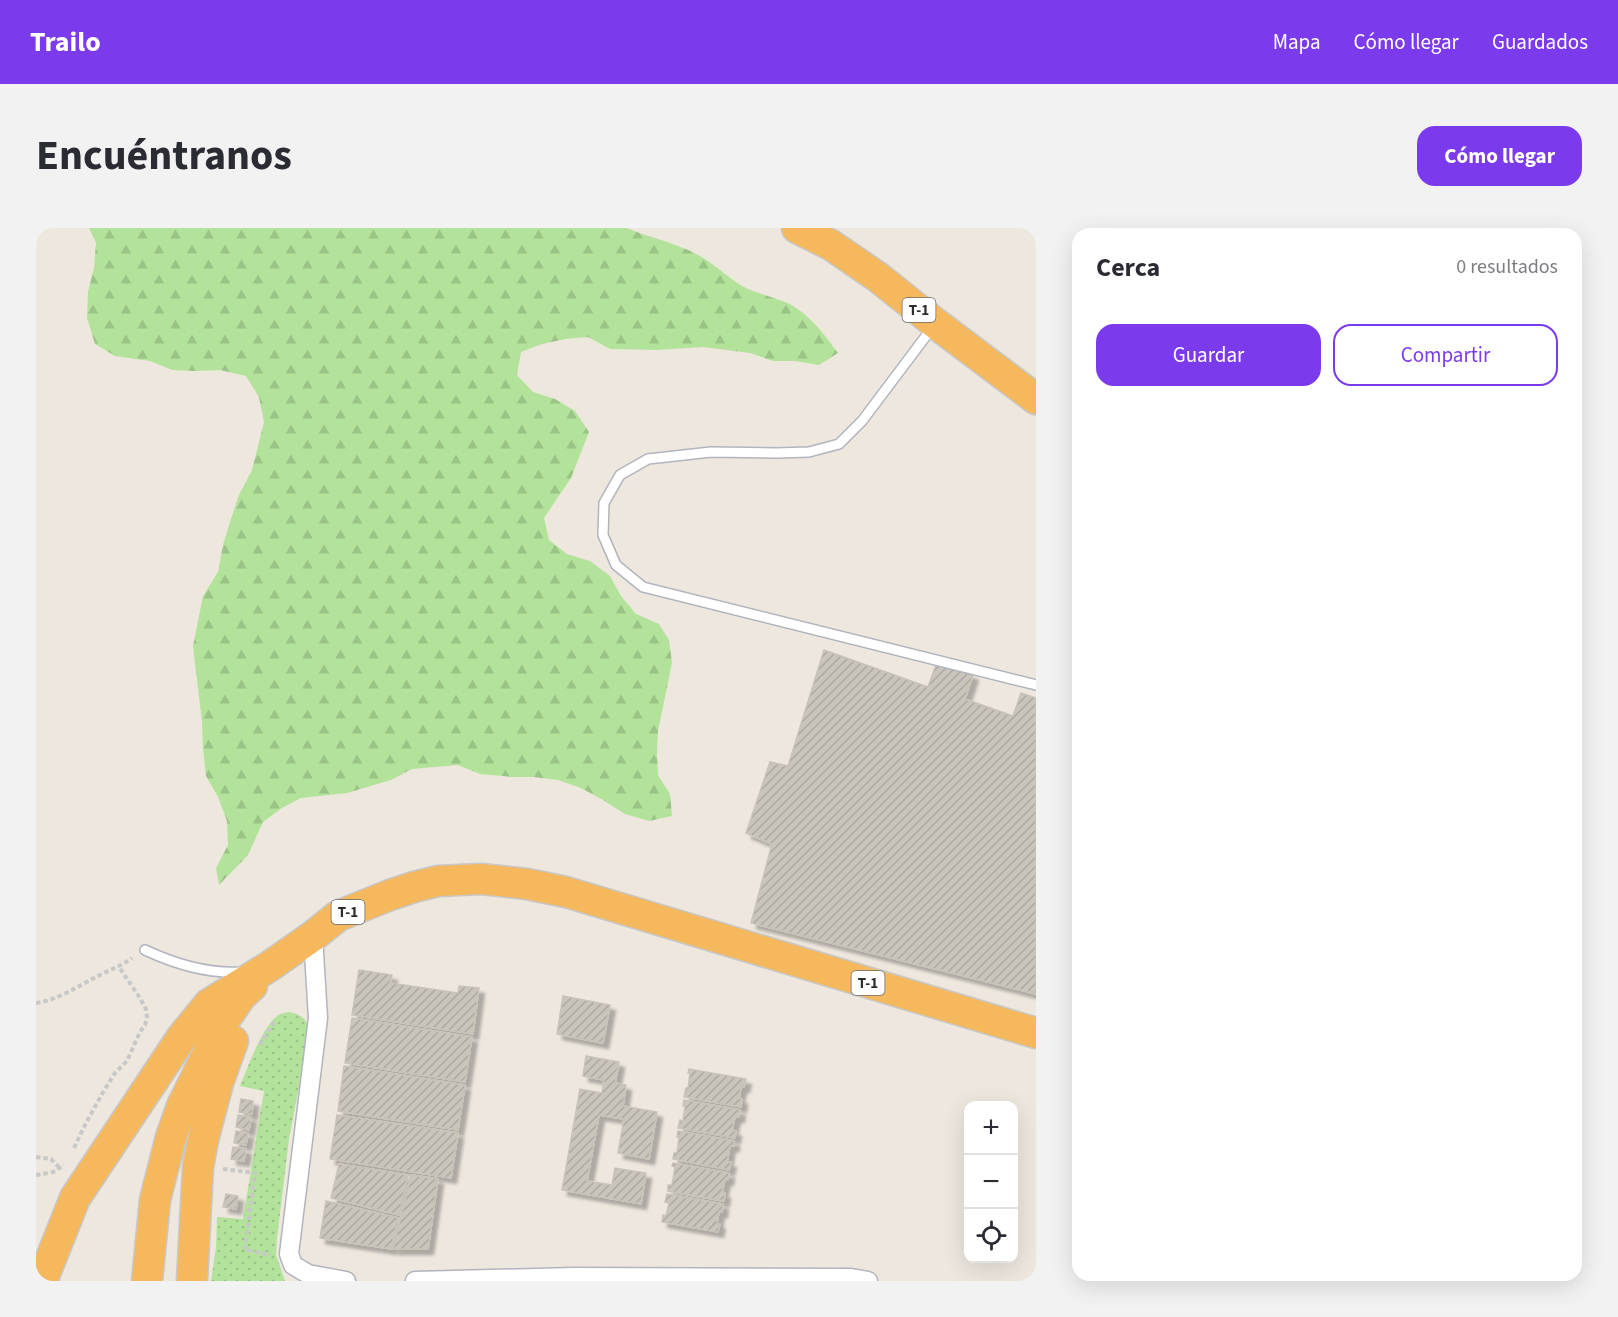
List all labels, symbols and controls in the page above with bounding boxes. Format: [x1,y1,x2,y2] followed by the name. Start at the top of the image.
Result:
[30,22,101,62] text: Trailo
[1273,27,1321,57] text: Mapa
[1354,27,1459,57] text: Cómo llegar
[1492,27,1588,57] text: Guardados
[36,126,292,186] text: Encuéntranos
[1417,126,1582,186] button: Cómo llegar
[1096,249,1160,286] text: Cerca
[1456,253,1558,281] text: 0 resultados
[902,298,936,322] road number: T-1
[1096,324,1321,386] button: Guardar
[1333,324,1558,386] button: Compartir
[332,900,364,924] road number: T-1
[852,971,884,995] road number: T-1
[964,1101,1018,1263] map controls
[964,1101,1018,1155] button: +
[964,1155,1018,1209] button: −
[964,1209,1018,1263] button: locate

